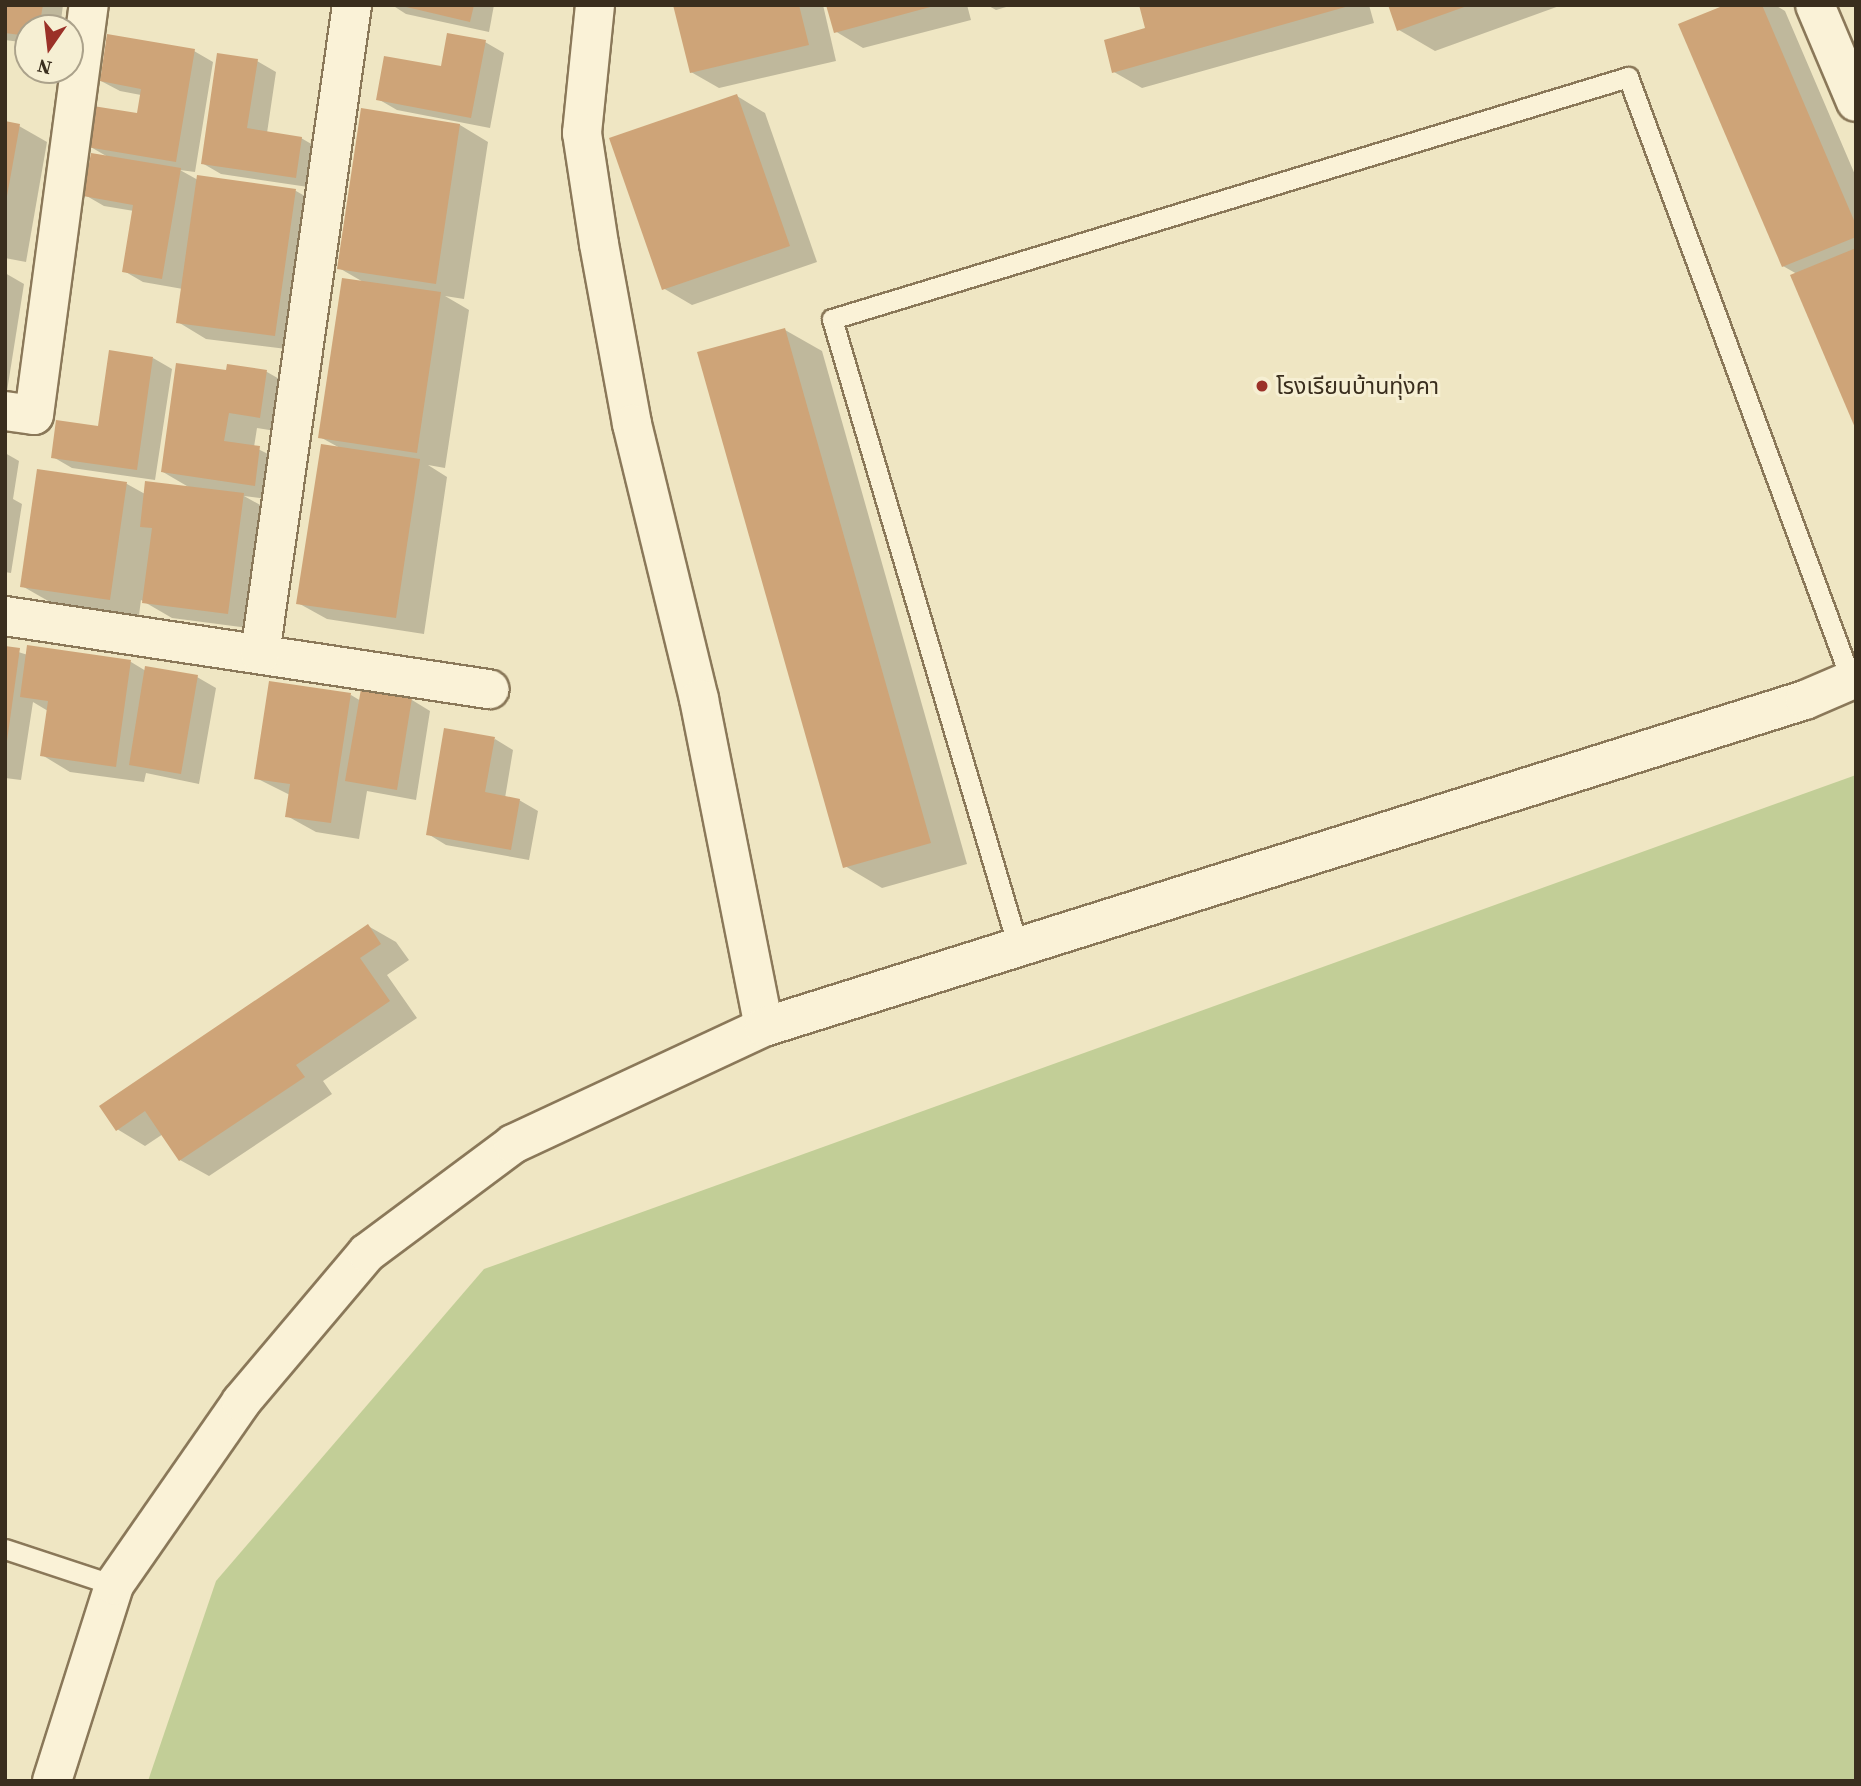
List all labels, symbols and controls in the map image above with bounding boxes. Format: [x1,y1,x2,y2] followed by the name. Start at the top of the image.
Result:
[14,14,84,84] north arrow
[35,53,54,82] text: N
[1276,372,1439,400] place label: โรงเรียนบ้านทุ่งคา
[1254,378,1270,394] marker: โรงเรียนบ้านทุ่งคา

